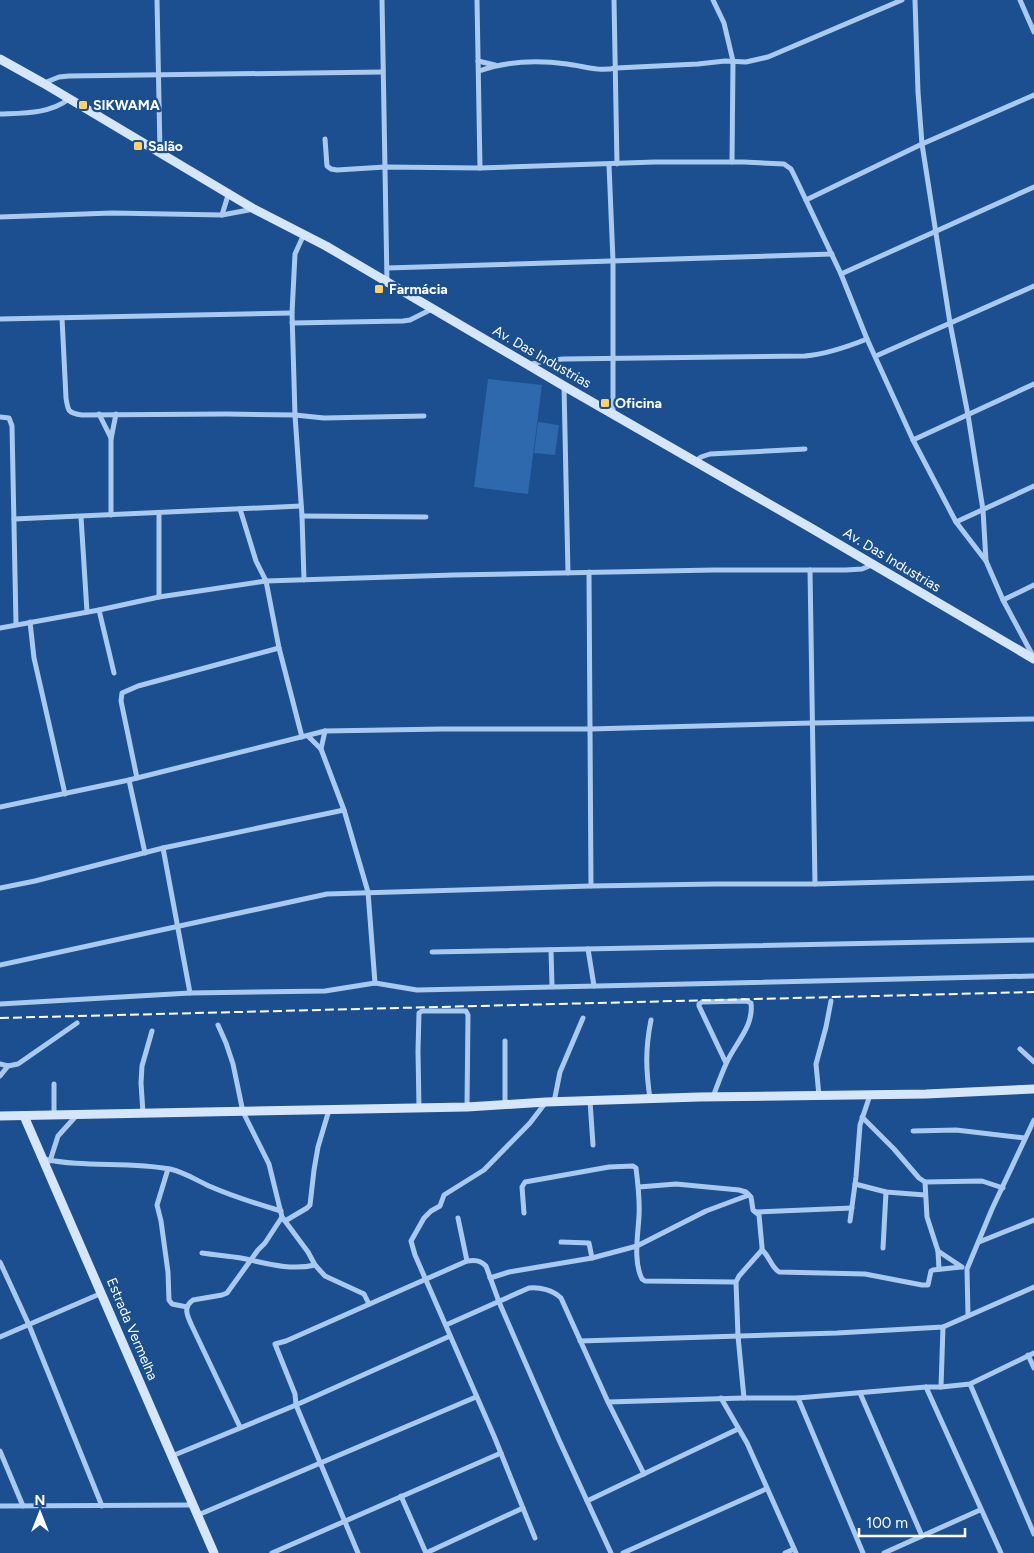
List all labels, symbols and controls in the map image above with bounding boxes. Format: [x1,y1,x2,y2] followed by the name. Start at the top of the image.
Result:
[93,97,160,114] place label: SIKWAMA
[77,99,89,111] marker: SIKWAMA
[148,138,183,155] place label: Salão
[132,140,144,152] marker: Salão
[389,281,448,298] place label: Farmácia
[373,283,385,295] marker: Farmácia
[490,322,594,392] street label: Av. Das Industrias
[615,395,662,412] place label: Oficina
[599,397,611,409] marker: Oficina
[840,524,944,596] street label: Av. Das Industrias
[103,1275,161,1383] street label: Estrada Vermelha
[15,1488,65,1538] north arrow
[35,1492,45,1509] text: N
[859,1506,965,1538] scale bar
[866,1514,908,1532] text: 100 m

